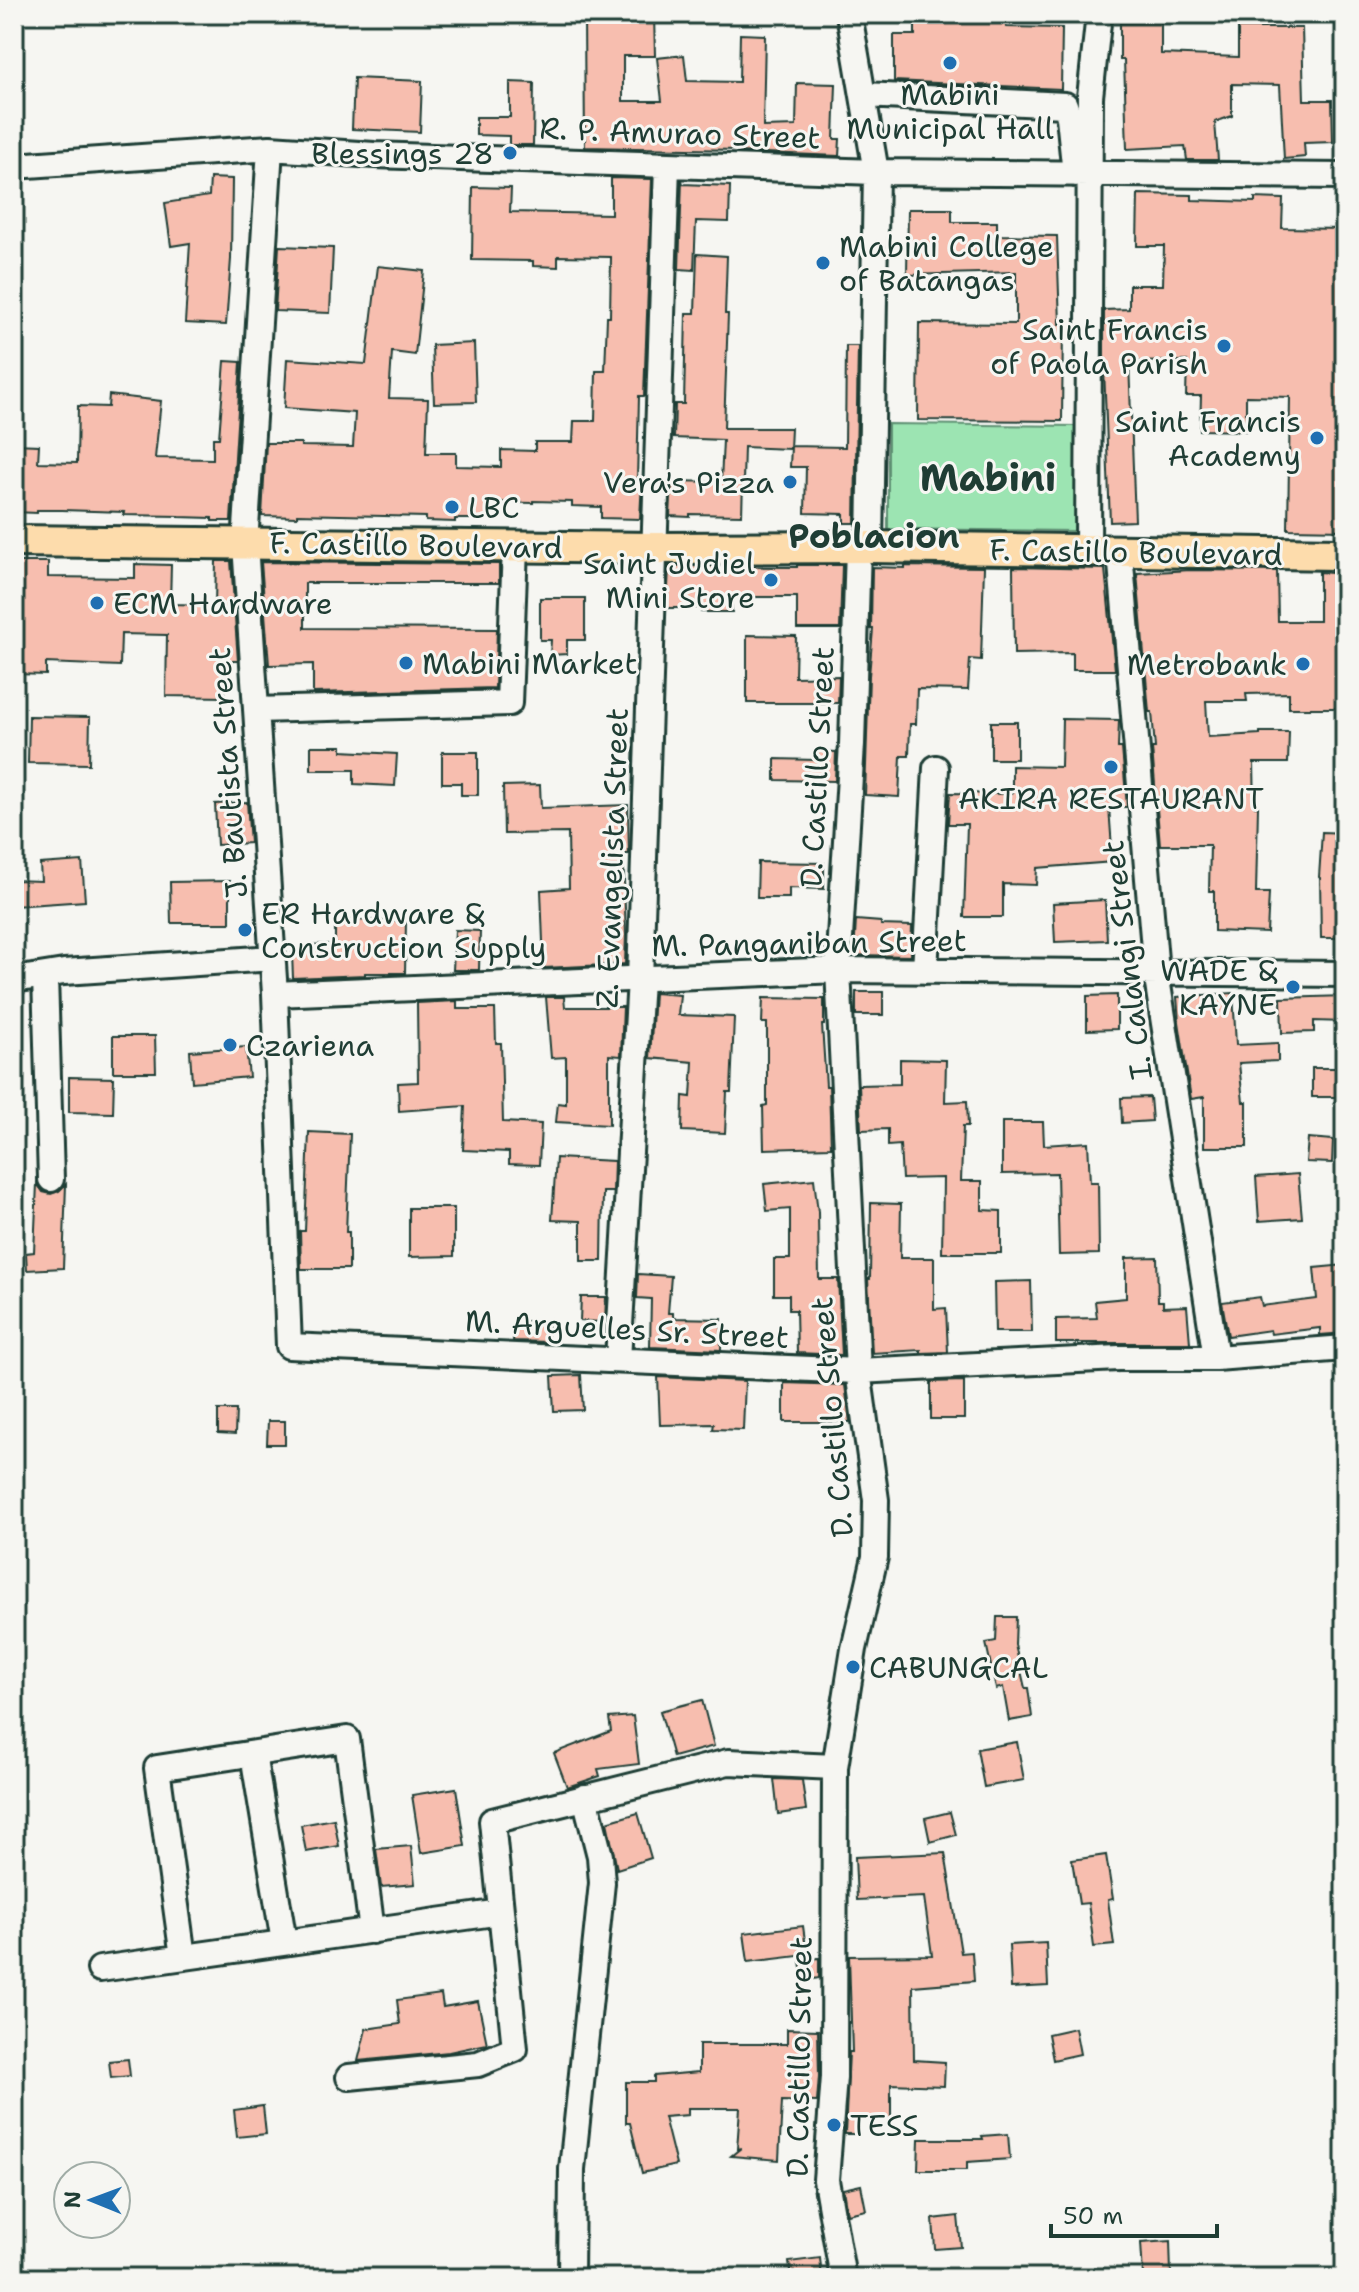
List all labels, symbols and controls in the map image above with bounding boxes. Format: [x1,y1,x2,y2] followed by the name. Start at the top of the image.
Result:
[941,54,959,72] marker: Mabini Municipal Hall
[846,74,1054,149] place label: Mabini Municipal Hall
[539,108,821,158] street label: R. P. Amurao Street
[311,133,494,174] place label: Blessings 28
[501,144,519,162] marker: Blessings 28
[839,226,1054,301] place label: Mabini College of Batangas
[814,254,832,272] marker: Mabini College of Batangas
[990,309,1208,384] place label: Saint Francis of Paola Parish
[1215,337,1233,355] marker: Saint Francis of Paola Parish
[1115,401,1301,476] place label: Saint Francis Academy
[1308,429,1326,447] marker: Saint Francis Academy
[920,452,1056,503] district label: Mabini
[603,462,774,503] place label: Vera's Pizza
[781,473,799,491] marker: Vera's Pizza
[468,487,520,528] place label: LBC
[443,498,461,516] marker: LBC
[788,513,960,559] district label: Poblacion
[269,522,563,568] street label: F. Castillo Boulevard
[989,529,1283,575] street label: F. Castillo Boulevard
[583,543,755,618] place label: Saint Judiel Mini Store
[762,571,780,589] marker: Saint Judiel Mini Store
[113,583,333,624] place label: ECM Hardware
[88,594,106,612] marker: ECM Hardware
[422,643,638,684] place label: Mabini Market
[1127,644,1287,685] place label: Metrobank
[199,646,257,900] street label: J. Bautista Street
[790,646,844,888] street label: D. Castillo Street
[397,654,415,672] marker: Mabini Market
[1294,655,1312,673] marker: Metrobank
[586,707,638,1009] street label: Z. Evangelista Street
[1102,758,1120,776] marker: AKIRA RESTAURANT
[958,778,1264,819] place label: AKIRA RESTAURANT
[1092,838,1162,1082] street label: I. Calangi Street
[261,893,547,968] place label: ER Hardware & Construction Supply
[651,920,967,966] street label: M. Panganiban Street
[236,921,254,939] marker: ER Hardware & Construction Supply
[1160,950,1278,1025] place label: WADE & KAYNE
[1284,978,1302,996] marker: WADE & KAYNE
[246,1025,374,1066] place label: Czariena
[221,1036,239,1054] marker: Czariena
[801,1295,863,1539] street label: D. Castillo Street
[464,1300,790,1358] street label: M. Arguelles Sr. Street
[869,1647,1048,1688] place label: CABUNGCAL
[844,1658,862,1676] marker: CABUNGCAL
[776,1936,822,2178] street label: D. Castillo Street
[850,2105,919,2146] place label: TESS
[825,2116,843,2134] marker: TESS
[52,2160,132,2240] north arrow
[1051,2188,1217,2238] scale bar
[58,2191,87,2209] text: N
[1063,2200,1123,2232] text: 50 m

